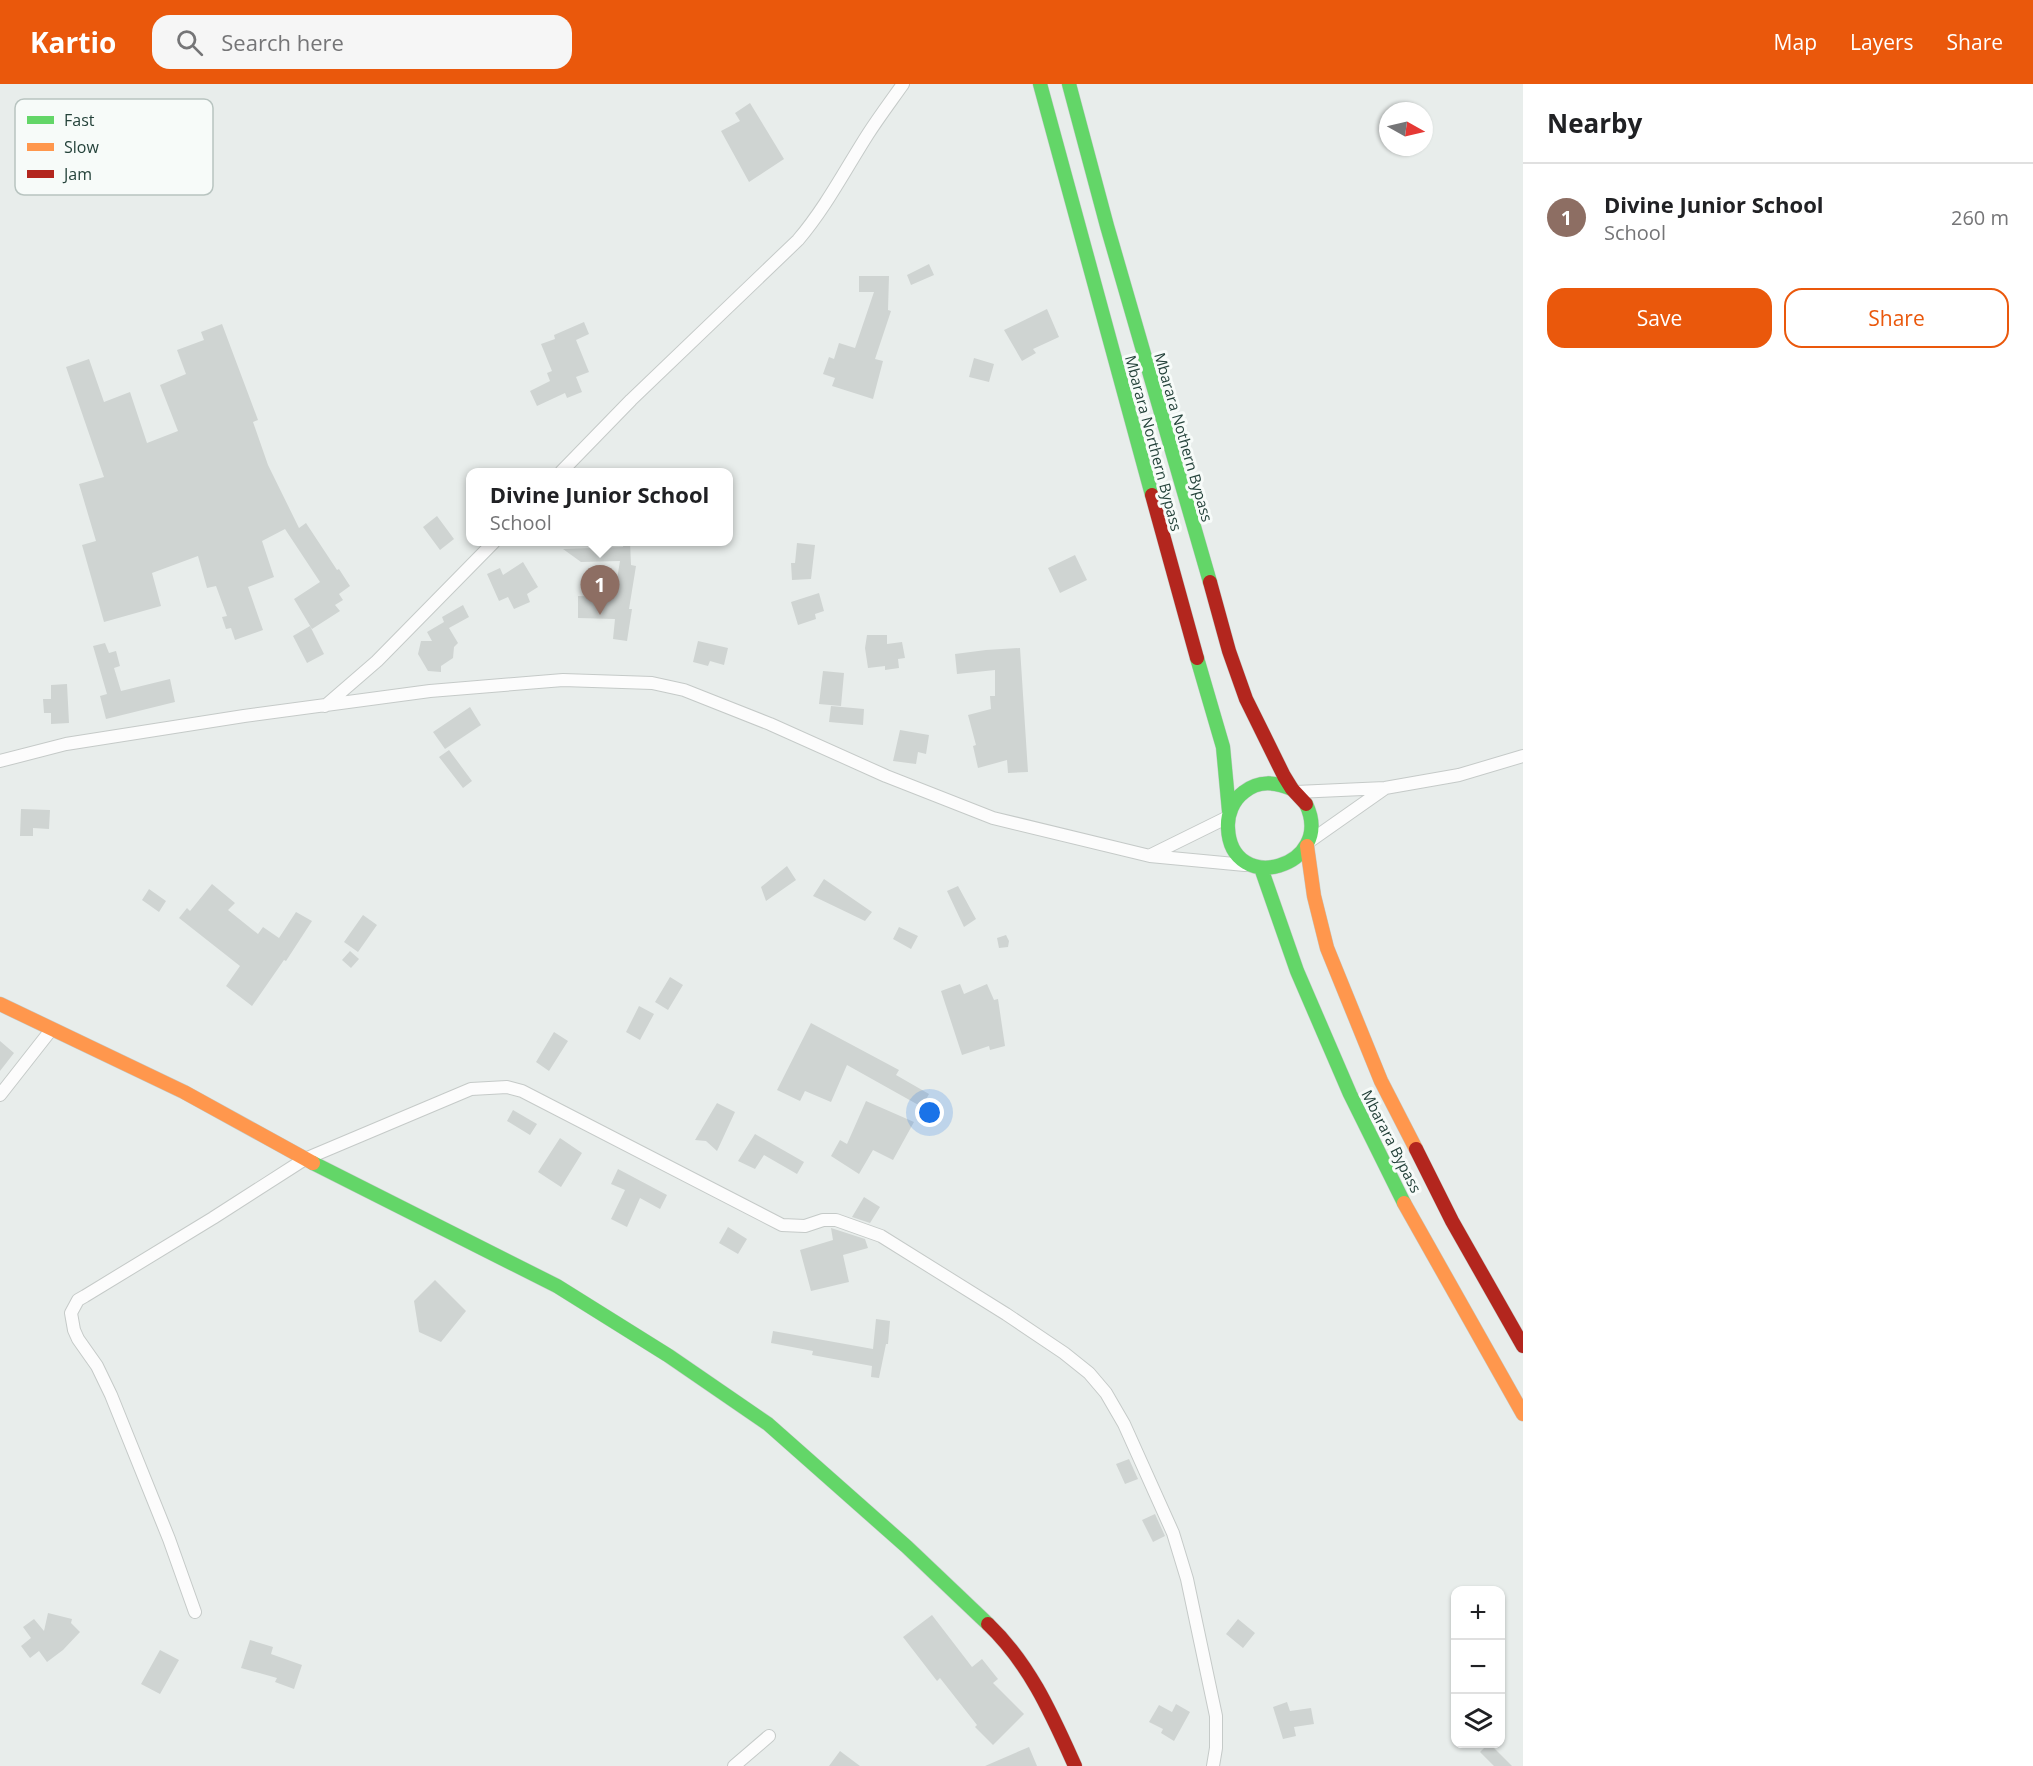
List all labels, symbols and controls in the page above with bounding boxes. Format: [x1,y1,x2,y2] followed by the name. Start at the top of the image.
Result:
[152,15,572,69] search box
[30,23,116,61] text: Kartio
[173,26,206,59] icon: search
[221,27,344,57] text: Search here
[1774,28,1817,56] text: Map
[1850,28,1914,56] text: Layers
[1947,28,2003,56] text: Share
[15,99,213,195] legend
[1379,102,1433,156] north arrow
[1547,105,1642,141] text: Nearby
[64,109,95,131] text: Fast
[64,136,99,158] text: Slow
[62,163,92,185] text: Jam
[1604,189,1823,219] text: Divine Junior School
[1561,204,1572,231] text: 1
[1951,204,2009,231] text: 260 m
[1604,219,1666,246] text: School
[1547,288,1772,348] button: Save
[1784,288,2009,348] button: Share
[1150,350,1218,524] street label: Mbarara Nothern Bypass
[1121,353,1187,533] street label: Mbarara Northern Bypass
[466,468,733,546] popup
[490,479,709,509] text: Divine Junior School
[490,509,552,536] text: School
[580,566,620,615] pin: 1
[1357,1086,1427,1196] street label: Mbarara Bypass
[915,1098,944,1127] your location
[1451,1586,1505,1748] map controls
[1451,1586,1505,1640] button: +
[1451,1640,1505,1694] button: −
[1451,1694,1505,1748] button: layers

